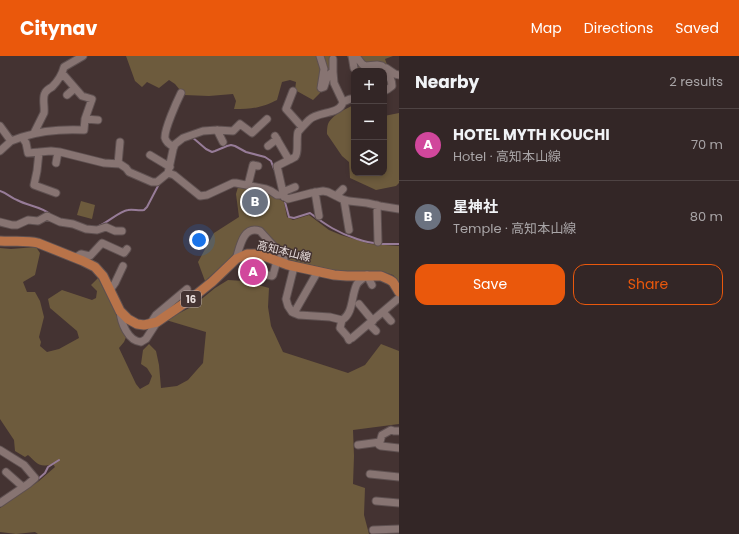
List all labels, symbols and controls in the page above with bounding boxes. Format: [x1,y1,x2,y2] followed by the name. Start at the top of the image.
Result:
[20,15,97,42] text: Citynav
[531,18,562,38] text: Map
[584,18,653,38] text: Directions
[675,18,719,38] text: Saved
[351,68,387,176] map controls
[351,68,387,104] button: +
[415,70,479,94] text: Nearby
[669,72,723,91] text: 2 results
[351,104,387,140] button: −
[453,124,610,145] text: HOTEL MYTH KOUCHI
[423,135,433,154] text: A
[691,135,723,154] text: 70 m
[351,140,387,176] button: layers
[453,147,561,166] text: Hotel · 高知本山線
[242,187,268,217] pin: B
[453,196,498,217] text: 星神社
[424,207,432,226] text: B
[690,207,723,226] text: 80 m
[453,219,576,238] text: Temple · 高知本山線
[189,230,209,250] your location
[255,237,313,265] street label: 高知本山線
[240,257,266,287] pin: A
[415,264,565,305] button: Save
[573,264,723,305] button: Share
[181,291,201,307] road number: 16

